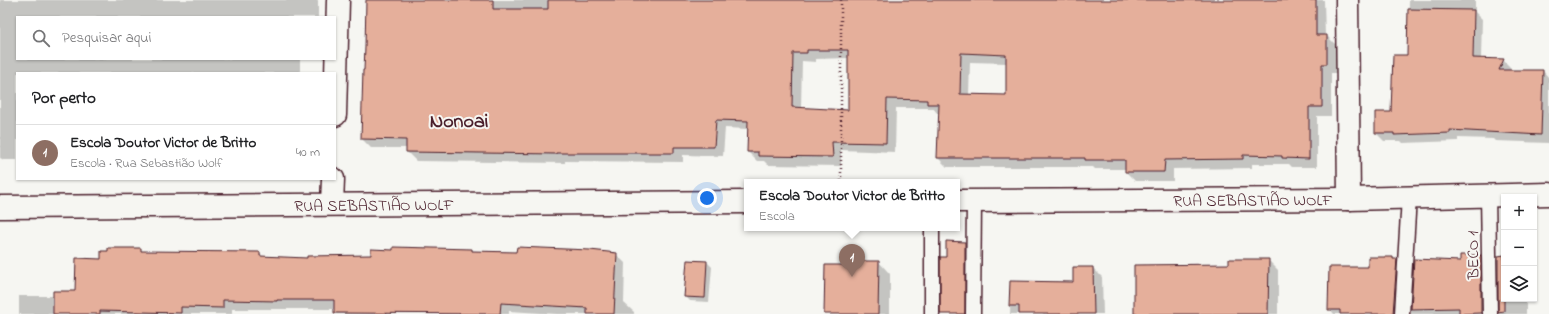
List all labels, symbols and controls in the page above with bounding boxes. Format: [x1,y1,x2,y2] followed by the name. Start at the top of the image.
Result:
[16,16,336,60] search box
[30,27,52,49] icon: search
[62,27,151,49] text: Pesquisar aqui
[32,86,96,111] text: Por perto
[430,108,489,137] district label: Nonoai
[70,132,256,154] text: Escola Doutor Victor de Britto
[43,143,47,162] text: 1
[296,143,320,162] text: 40 m
[70,154,223,173] text: Escola · Rua Sebastião Wolf
[744,179,960,231] popup
[759,185,945,207] text: Escola Doutor Victor de Britto
[697,188,717,208] your location
[1173,189,1333,214] street label: RUA SEBASTIÃO WOLF
[294,194,454,219] street label: RUA SEBASTIÃO WOLF
[1501,194,1537,302] map controls
[1501,194,1537,230] button: +
[759,207,795,226] text: Escola
[1501,230,1537,266] button: −
[1462,231,1486,280] street label: BECO 1
[839,244,865,277] pin: 1
[1501,266,1537,302] button: layers

